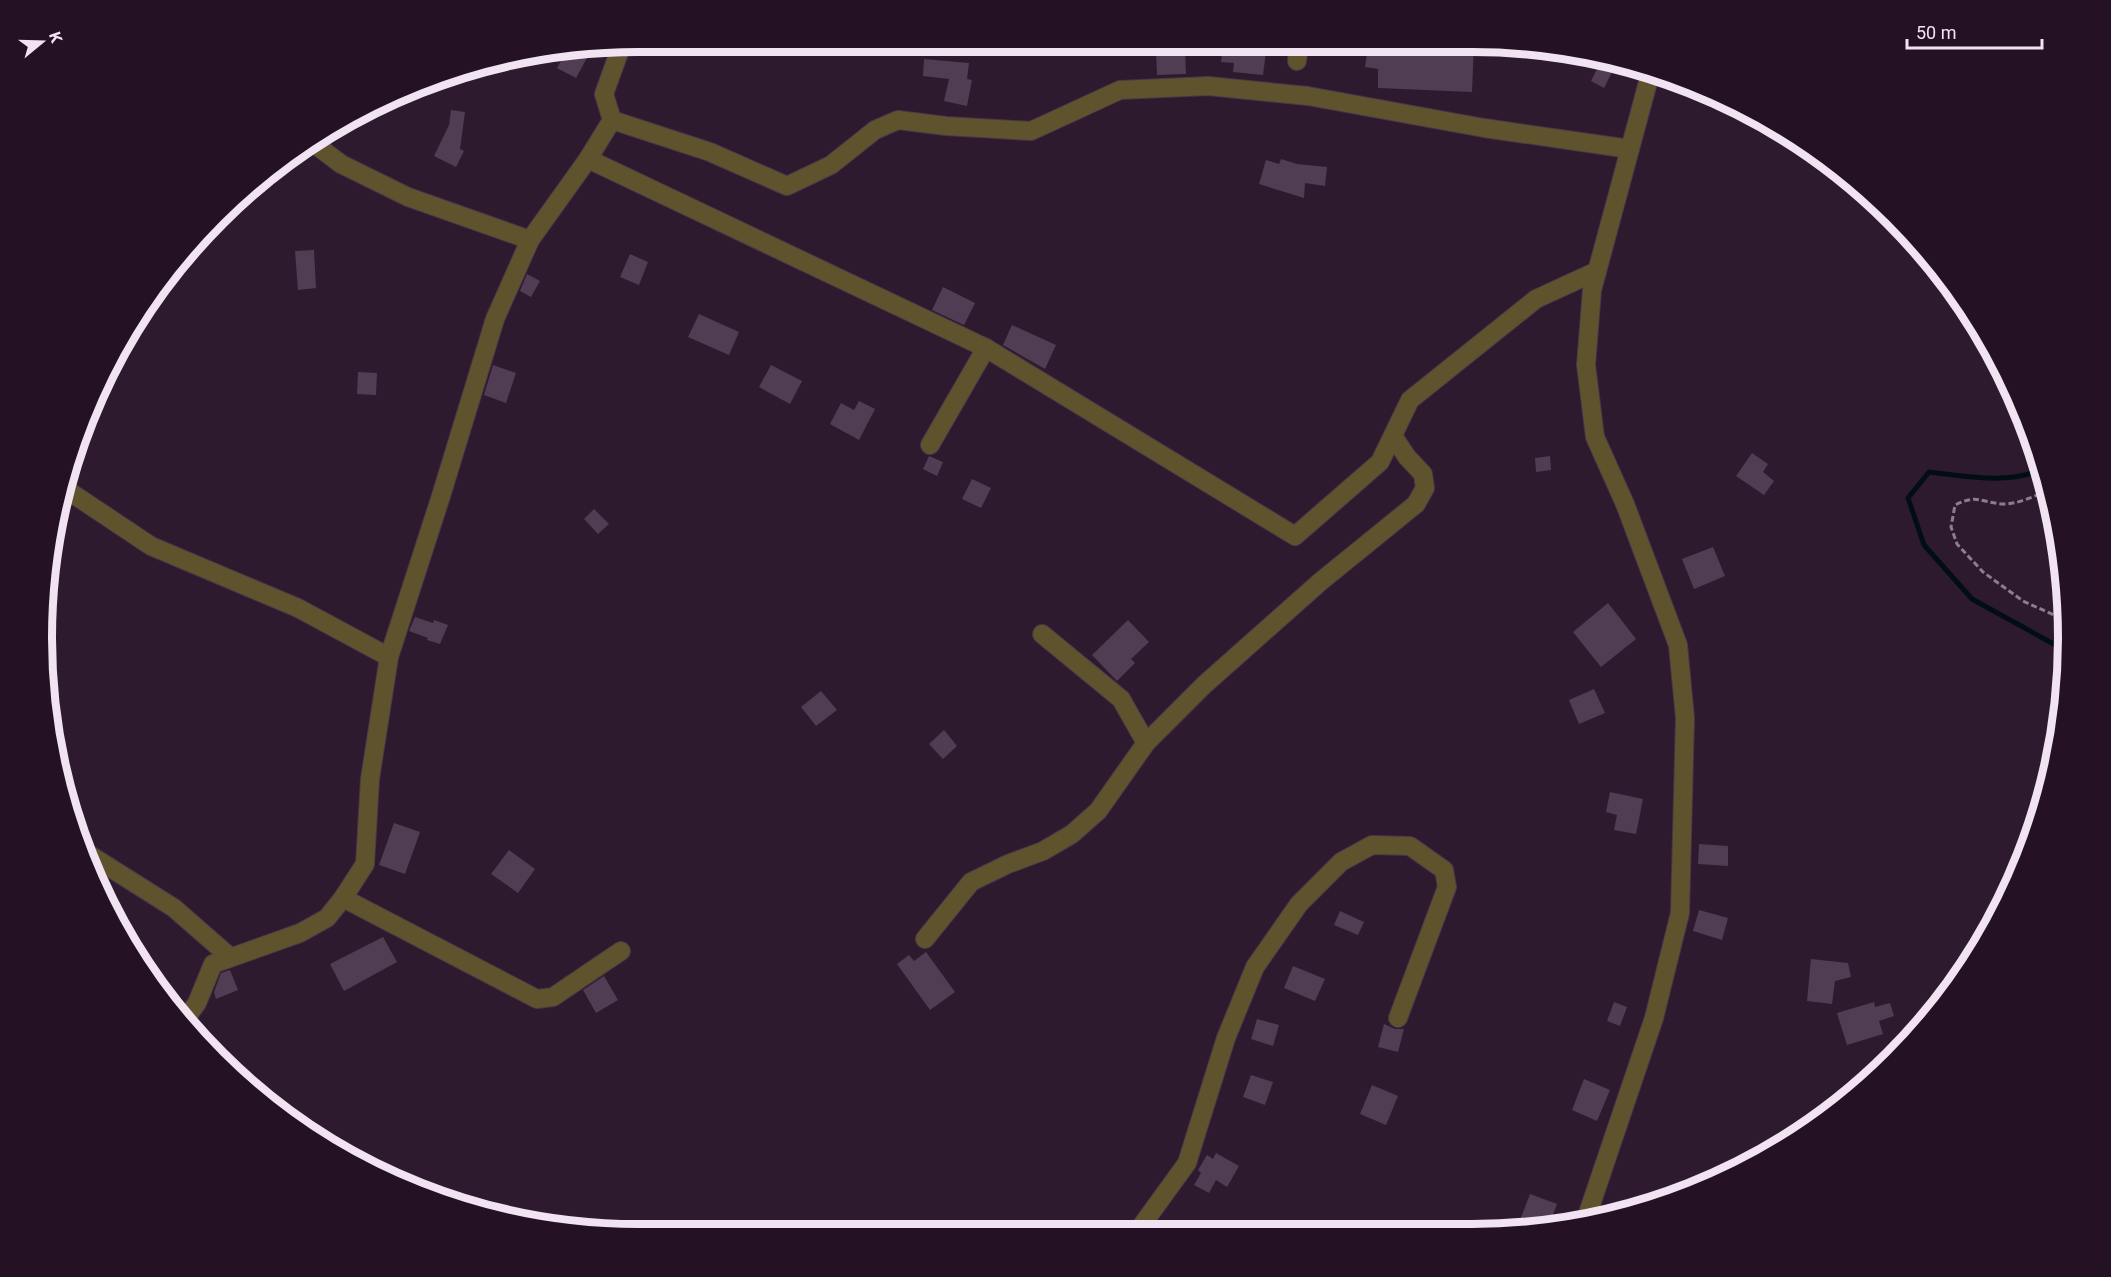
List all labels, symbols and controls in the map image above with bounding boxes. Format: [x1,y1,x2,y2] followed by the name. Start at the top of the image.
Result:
[12,12,72,72] north arrow
[1907,12,2042,50] scale bar
[1916,22,1956,43] text: 50 m
[45,29,67,46] text: K

